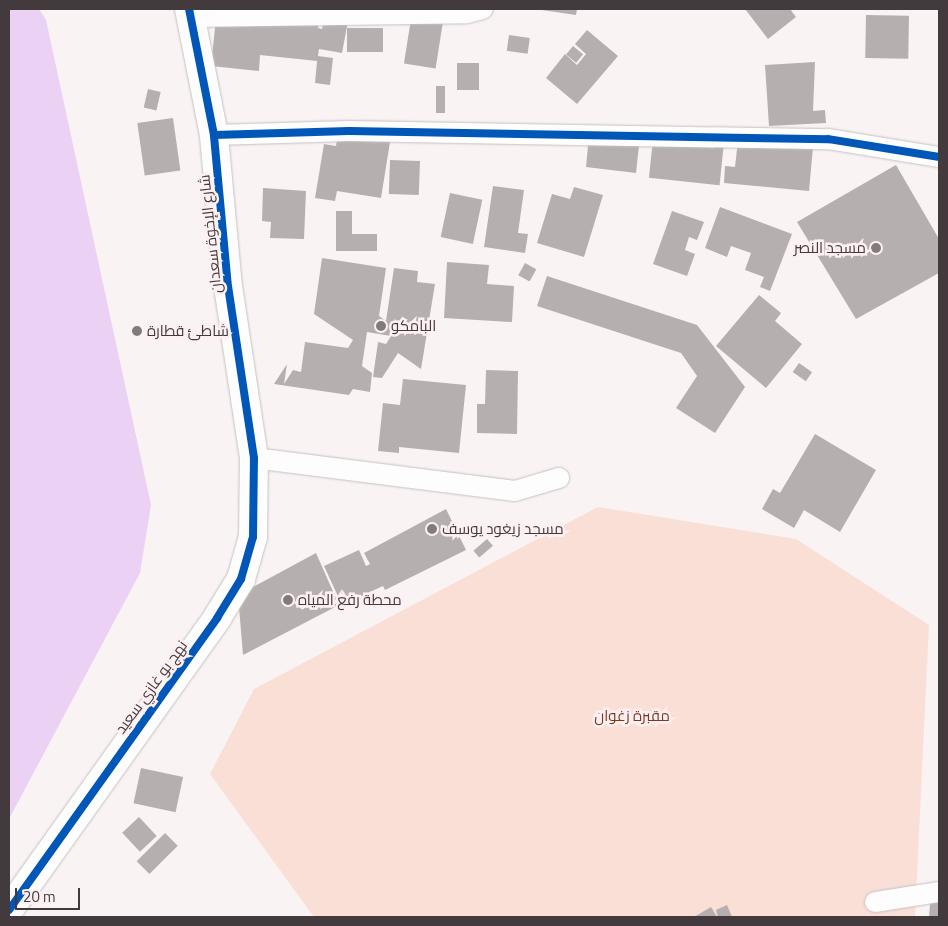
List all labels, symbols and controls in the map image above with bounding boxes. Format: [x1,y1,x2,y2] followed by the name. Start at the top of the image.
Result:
[195,174,225,294] street label: شارع الإخوة سعدان
[794,239,866,257] place label: مسجد النصر
[870,242,882,254] marker: مسجد النصر
[391,317,436,335] place label: البامكو
[375,320,387,332] marker: البامكو
[147,322,229,340] place label: شاطئ قطارة
[131,325,143,337] marker: شاطئ قطارة
[442,520,564,538] place label: مسجد زيغود يوسف
[426,523,438,535] marker: مسجد زيغود يوسف
[298,591,402,609] place label: محطة رفع المياه
[282,594,294,606] marker: محطة رفع المياه
[111,637,191,737] street label: نهج بو غازي سعيد
[594,707,670,725] park label: مقبرة زغوان
[18,878,82,910] scale bar
[23,885,56,908] text: 20 m

